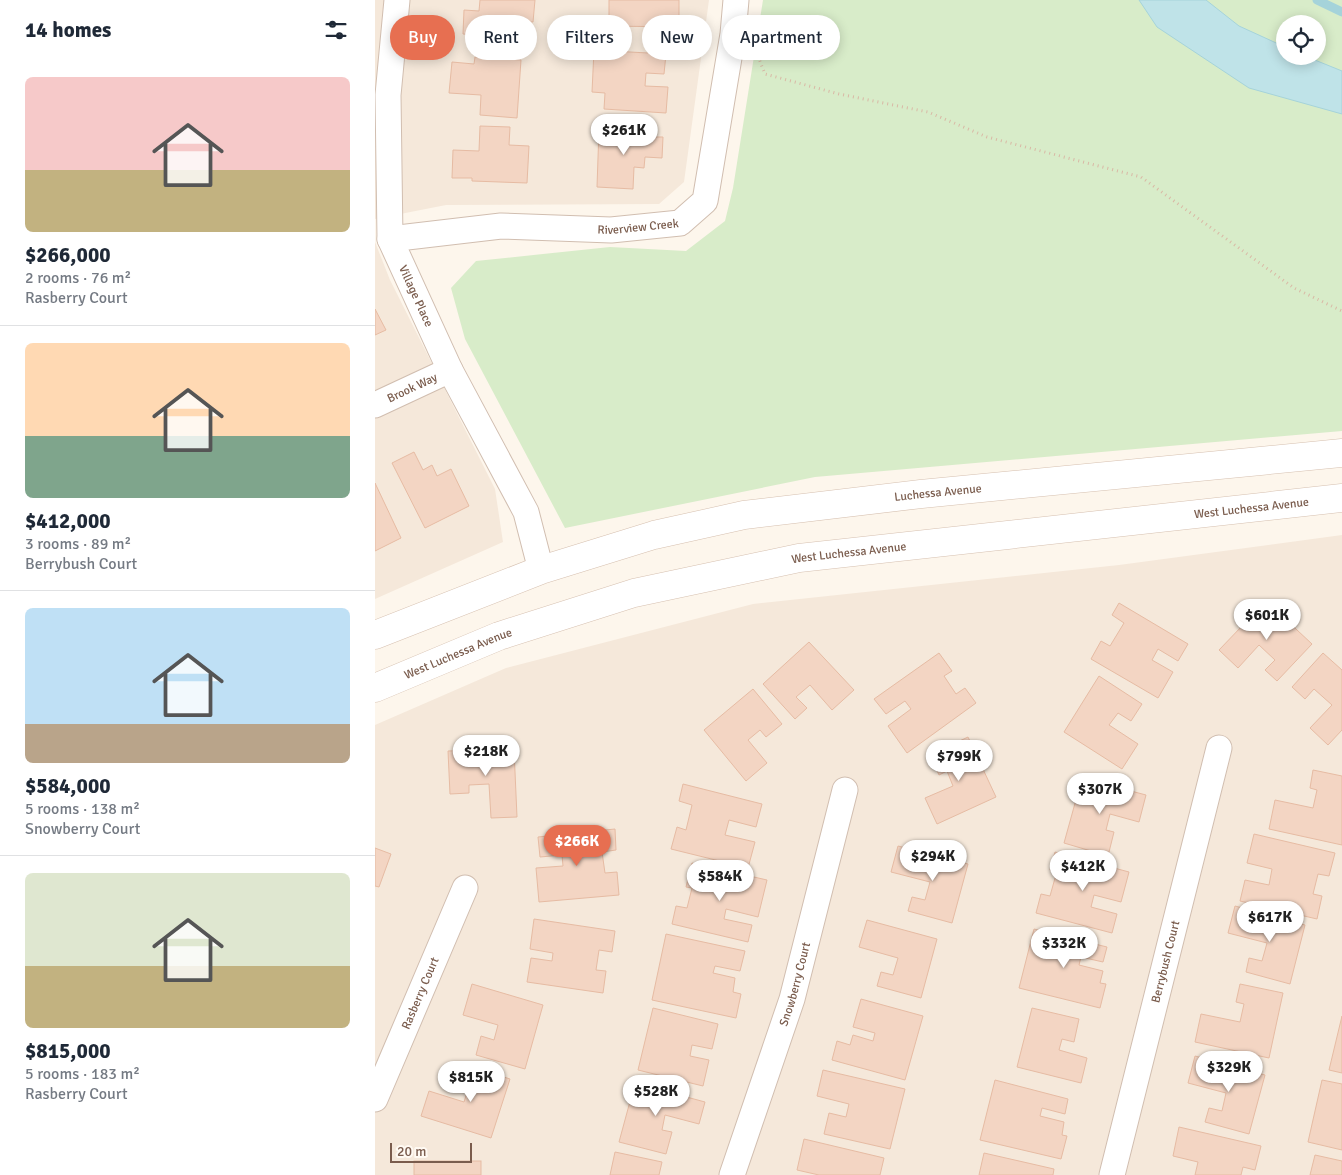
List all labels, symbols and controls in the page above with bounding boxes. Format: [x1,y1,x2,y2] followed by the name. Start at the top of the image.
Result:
[390,15,455,60] chip: Buy
[465,15,537,60] chip: Rent
[547,15,632,60] chip: Filters
[642,15,712,60] chip: New
[722,15,840,60] chip: Apartment
[1276,15,1326,65] map controls
[1276,15,1326,65] button: locate
[322,16,350,44] icon: filters
[25,17,111,43] text: 14 homes
[143,110,233,200] icon: home
[589,114,659,156] pin: $261K
[602,120,646,140] text: $261K
[597,216,679,238] street label: Riverview Creek
[25,242,111,268] text: $266,000
[395,263,436,329] street label: Village Place
[25,268,131,288] text: 2 rooms · 76 m²
[25,288,128,308] text: Rasberry Court
[385,370,440,406] street label: Brook Way
[143,375,233,465] icon: home
[894,481,982,505] street label: Luchessa Avenue
[1193,495,1310,522] street label: West Luchessa Avenue
[25,508,111,534] text: $412,000
[25,534,131,554] text: 3 rooms · 89 m²
[790,539,907,567] street label: West Luchessa Avenue
[25,554,137,574] text: Berrybush Court
[1232,598,1302,641] pin: $601K
[1245,605,1289,625] text: $601K
[402,625,514,683] street label: West Luchessa Avenue
[143,640,233,730] icon: home
[451,734,521,777] pin: $218K
[924,740,994,782] pin: $799K
[464,741,508,761] text: $218K
[937,746,981,766] text: $799K
[1065,772,1135,815] pin: $307K
[25,773,111,799] text: $584,000
[1078,779,1122,799] text: $307K
[25,799,140,819] text: 5 rooms · 138 m²
[25,819,140,839] text: Snowberry Court
[542,824,612,867] pin: $266K
[555,831,599,851] text: $266K
[898,840,968,882] pin: $294K
[911,846,955,866] text: $294K
[1048,850,1118,892] pin: $412K
[1061,856,1105,876] text: $412K
[685,860,755,902] pin: $584K
[698,866,742,886] text: $584K
[1235,900,1305,943] pin: $617K
[143,905,233,995] icon: home
[1248,907,1292,927] text: $617K
[1148,919,1183,1004] street label: Berrybush Court
[1029,926,1099,969] pin: $332K
[1042,933,1086,953] text: $332K
[776,941,814,1028] street label: Snowberry Court
[399,955,443,1032] street label: Rasberry Court
[25,1038,111,1064] text: $815,000
[1194,1050,1264,1093] pin: $329K
[1207,1057,1251,1077] text: $329K
[436,1060,506,1103] pin: $815K
[25,1064,140,1084] text: 5 rooms · 183 m²
[449,1067,493,1087] text: $815K
[621,1074,691,1117] pin: $528K
[634,1081,678,1101] text: $528K
[25,1084,128,1104] text: Rasberry Court
[390,1140,473,1163] scale bar
[397,1143,426,1160] text: 20 m

